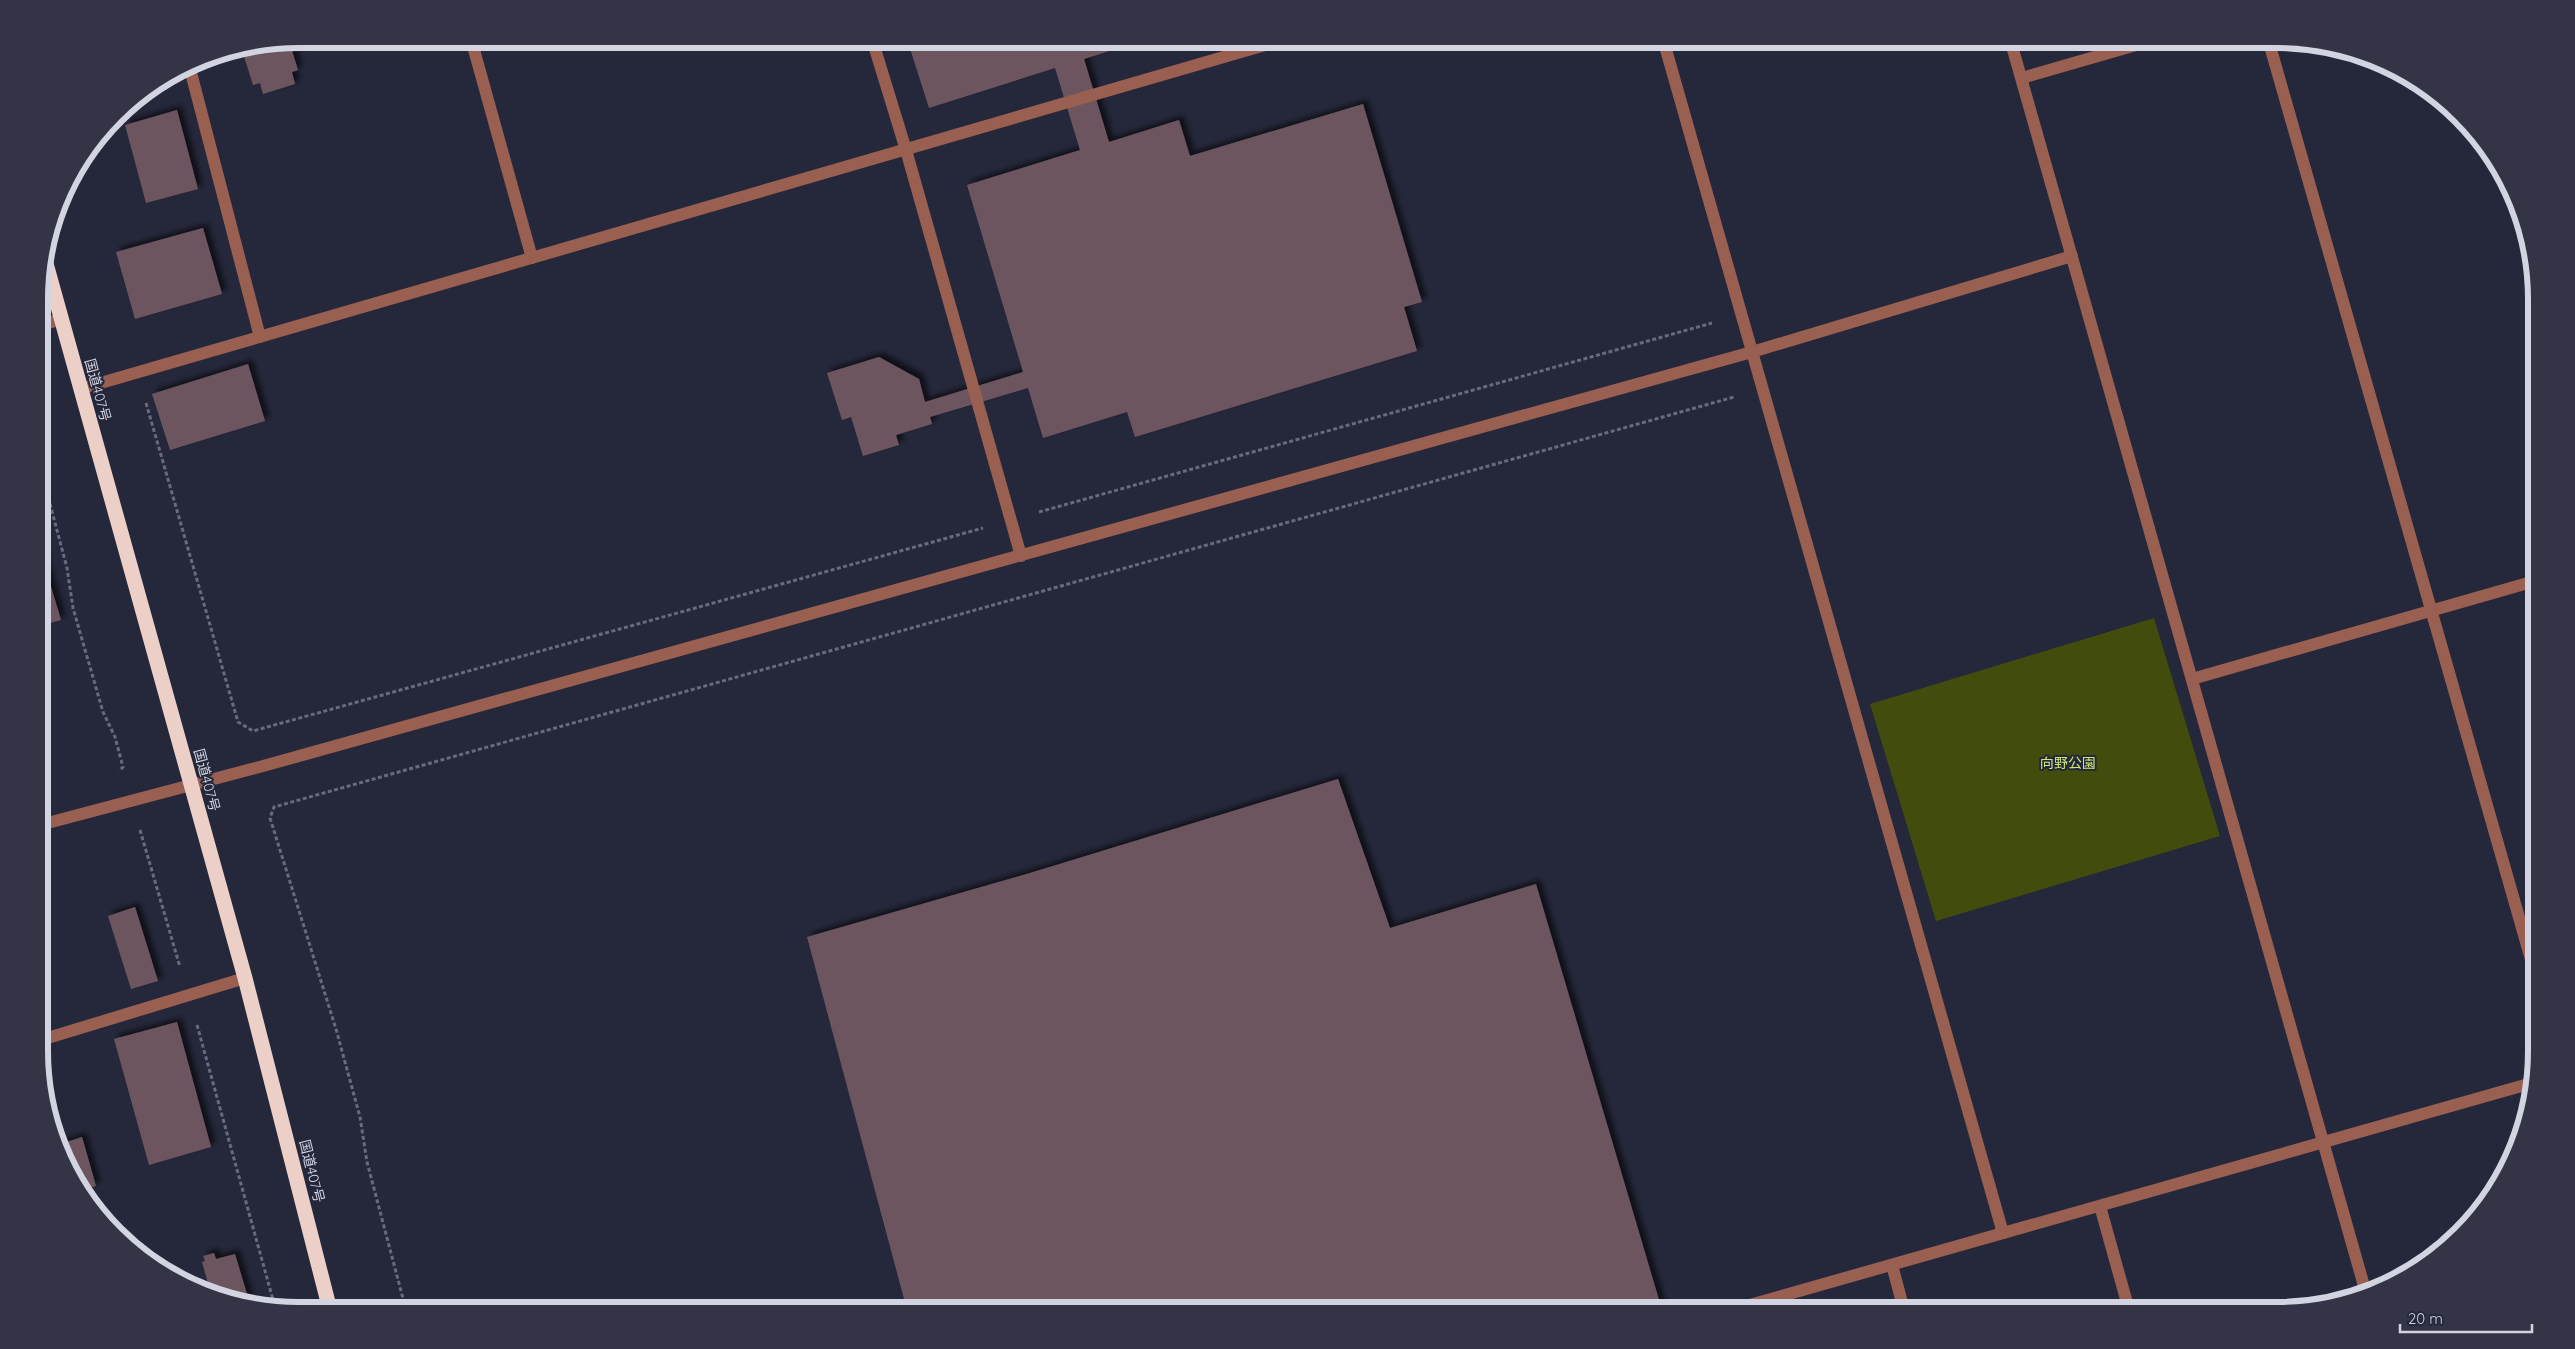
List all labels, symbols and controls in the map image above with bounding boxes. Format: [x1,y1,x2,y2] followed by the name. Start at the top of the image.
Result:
[81,357,115,423] street label: 国道407号
[190,747,224,813] street label: 国道407号
[2040,754,2096,772] park label: 向野公園
[296,1138,328,1204] street label: 国道407号
[2400,1302,2532,1334] scale bar
[2408,1309,2443,1328] text: 20 m

